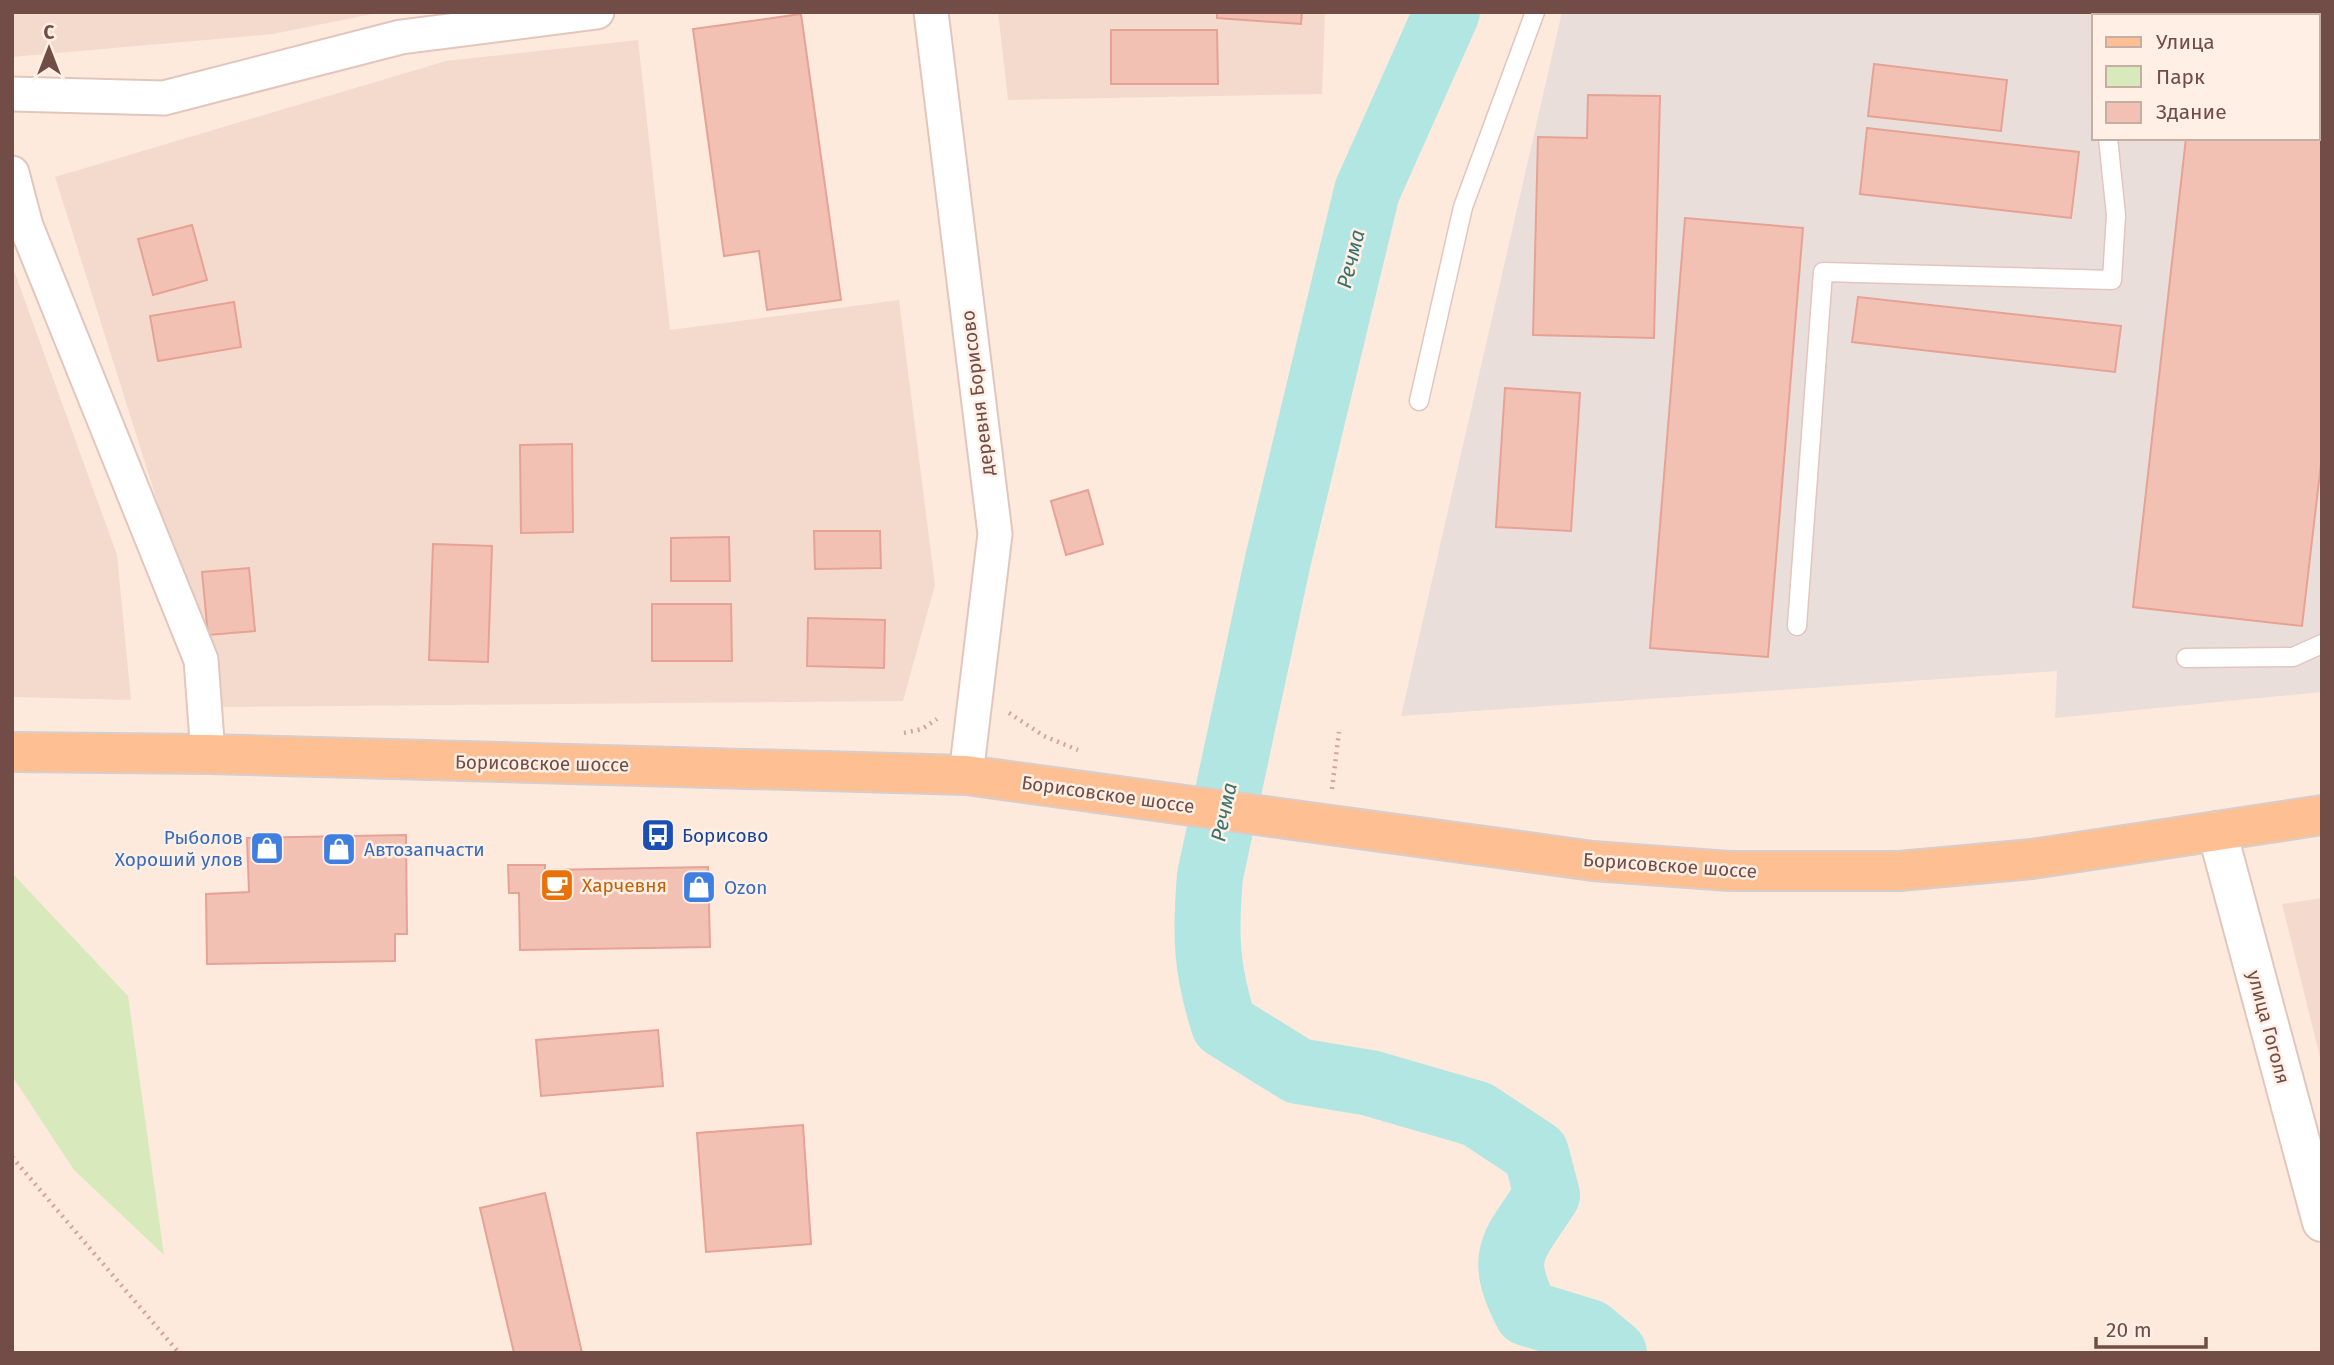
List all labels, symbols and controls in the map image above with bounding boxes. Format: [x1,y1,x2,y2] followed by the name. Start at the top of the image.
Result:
[14,14,84,84] north arrow
[2092,14,2320,140] legend
[44,21,55,44] text: С
[2156,29,2215,55] text: Улица
[2156,64,2205,90] text: Парк
[2156,99,2227,125] text: Здание
[1331,227,1371,291] water label: Речма
[956,309,999,477] street label: деревня Борисово
[455,750,629,777] street label: Борисовское шоссе
[1020,771,1196,818] street label: Борисовское шоссе
[1205,780,1243,844] water label: Речма
[639,816,677,854] bus stop icon: Борисово
[682,824,768,847] place label: Борисово
[115,826,243,871] place label: Рыболов Хороший улов
[248,829,286,867] shop icon: Рыболов Хороший улов
[320,830,358,868] shop icon: Автозапчасти
[364,838,485,861] place label: Автозапчасти
[1582,848,1758,883] street label: Борисовское шоссе
[538,866,576,904] cafe icon: Харчевня
[680,868,718,906] shop icon: Ozon
[582,874,667,897] place label: Харчевня
[724,876,767,899] place label: Ozon
[2242,968,2295,1087] street label: улица Гоголя
[2096,1306,2206,1350] scale bar
[2106,1317,2152,1343] text: 20 m

